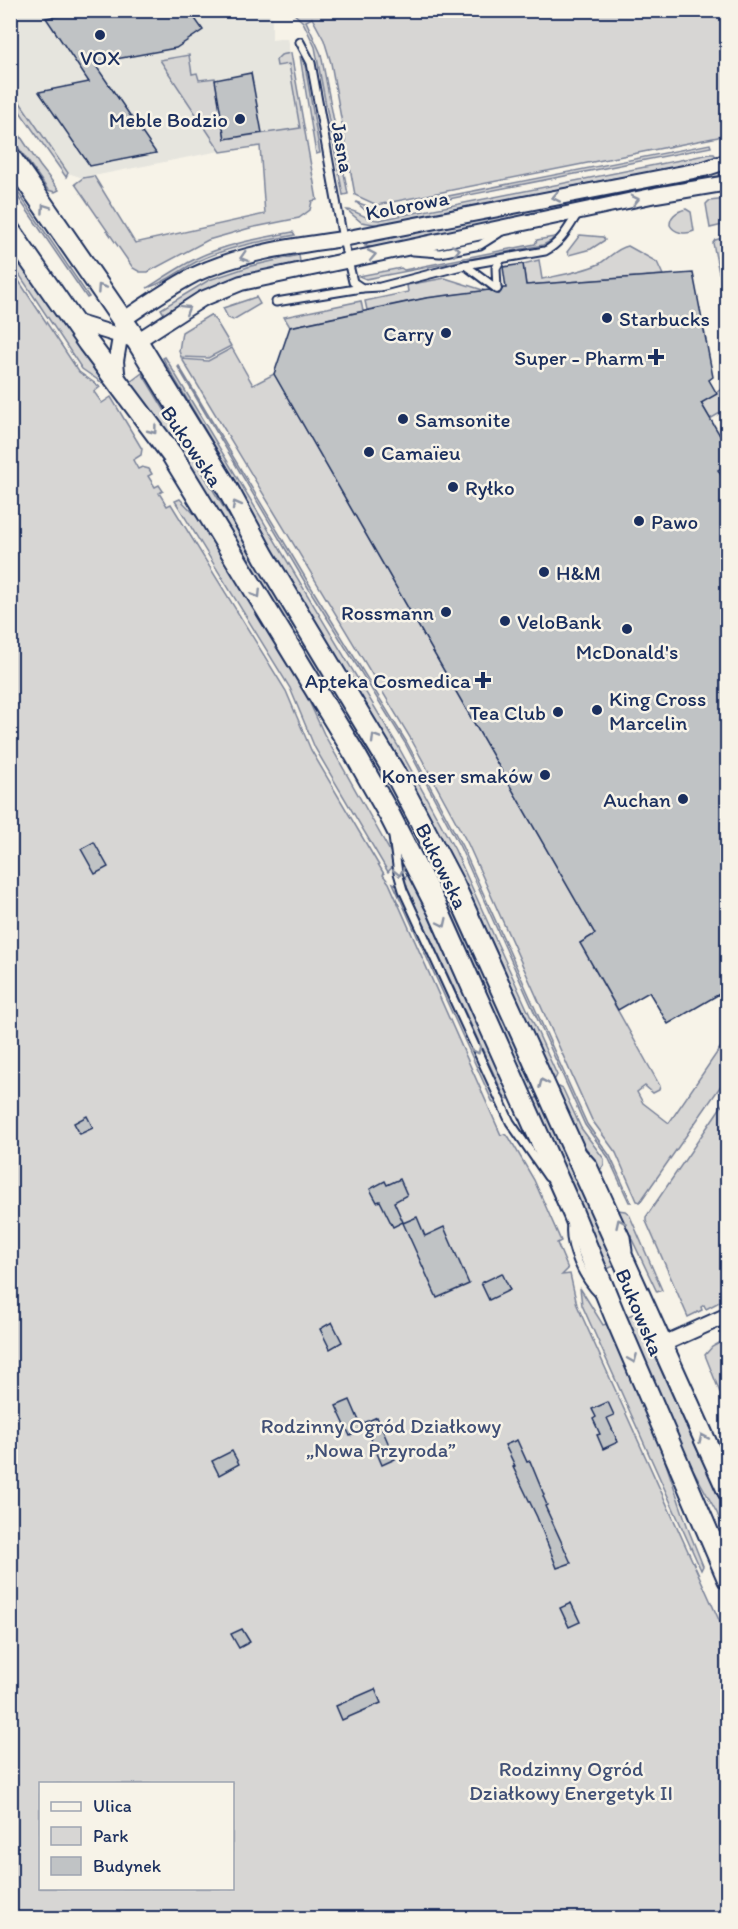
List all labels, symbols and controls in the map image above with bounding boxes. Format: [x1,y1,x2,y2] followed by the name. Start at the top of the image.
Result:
[93,28,107,42] marker: VOX
[80,45,120,70] place label: VOX
[109,107,228,132] place label: Meble Bodzio
[233,112,247,126] marker: Meble Bodzio
[326,119,360,175] street label: Jasna
[363,185,451,225] street label: Kolorowa
[551,190,561,203] one-way arrow
[630,194,640,207] one-way arrow
[42,203,53,214] one-way arrow
[450,244,460,257] one-way arrow
[366,249,376,262] one-way arrow
[239,250,250,262] one-way arrow
[97,283,108,294] one-way arrow
[180,305,190,317] one-way arrow
[619,306,710,331] place label: Starbucks
[600,311,614,325] marker: Starbucks
[383,321,434,346] place label: Carry
[439,326,453,340] marker: Carry
[514,345,644,370] place label: Super - Pharm
[649,350,663,364] marker: Super - Pharm
[156,401,228,491] street label: Bukowska
[415,407,511,432] place label: Samsonite
[396,412,410,426] marker: Samsonite
[146,423,157,434] one-way arrow
[381,440,461,465] place label: Camaïeu
[362,445,376,459] marker: Camaïeu
[465,475,515,500] place label: Ryłko
[446,480,460,494] marker: Ryłko
[232,501,243,511] one-way arrow
[651,509,698,534] place label: Pawo
[632,514,646,528] marker: Pawo
[556,560,601,585] place label: H&M
[537,565,551,579] marker: H&M
[250,588,262,598] one-way arrow
[341,600,434,625] place label: Rossmann
[439,605,453,619] marker: Rossmann
[517,609,601,634] place label: VeloBank
[498,614,512,628] marker: VeloBank
[620,622,634,636] marker: McDonald's
[576,639,678,664] place label: McDonald's
[305,668,471,693] place label: Apteka Cosmedica
[476,673,490,687] marker: Apteka Cosmedica
[609,686,706,735] place label: King Cross Marcelin
[469,700,546,725] place label: Tea Club
[590,703,604,717] marker: King Cross Marcelin
[551,705,565,719] marker: Tea Club
[370,734,382,744] one-way arrow
[381,763,533,788] place label: Koneser smaków
[538,768,552,782] marker: Koneser smaków
[603,787,671,812] place label: Auchan
[676,792,690,806] marker: Auchan
[411,819,473,913] street label: Bukowska
[391,867,404,877] one-way arrow
[436,916,448,927] one-way arrow
[470,1044,482,1055] one-way arrow
[539,1078,551,1089] one-way arrow
[615,1219,627,1230] one-way arrow
[610,1265,670,1359] street label: Bukowska
[626,1353,638,1364] one-way arrow
[261,1413,501,1462] park label: Rodzinny Ogród Działkowy „Nowa Przyroda”
[699,1433,711,1444] one-way arrow
[469,1756,673,1805] park label: Rodzinny Ogród Działkowy Energetyk II
[39,1782,234,1890] legend
[93,1795,132,1817] text: Ulica
[93,1825,128,1847] text: Park
[93,1855,162,1877] text: Budynek

